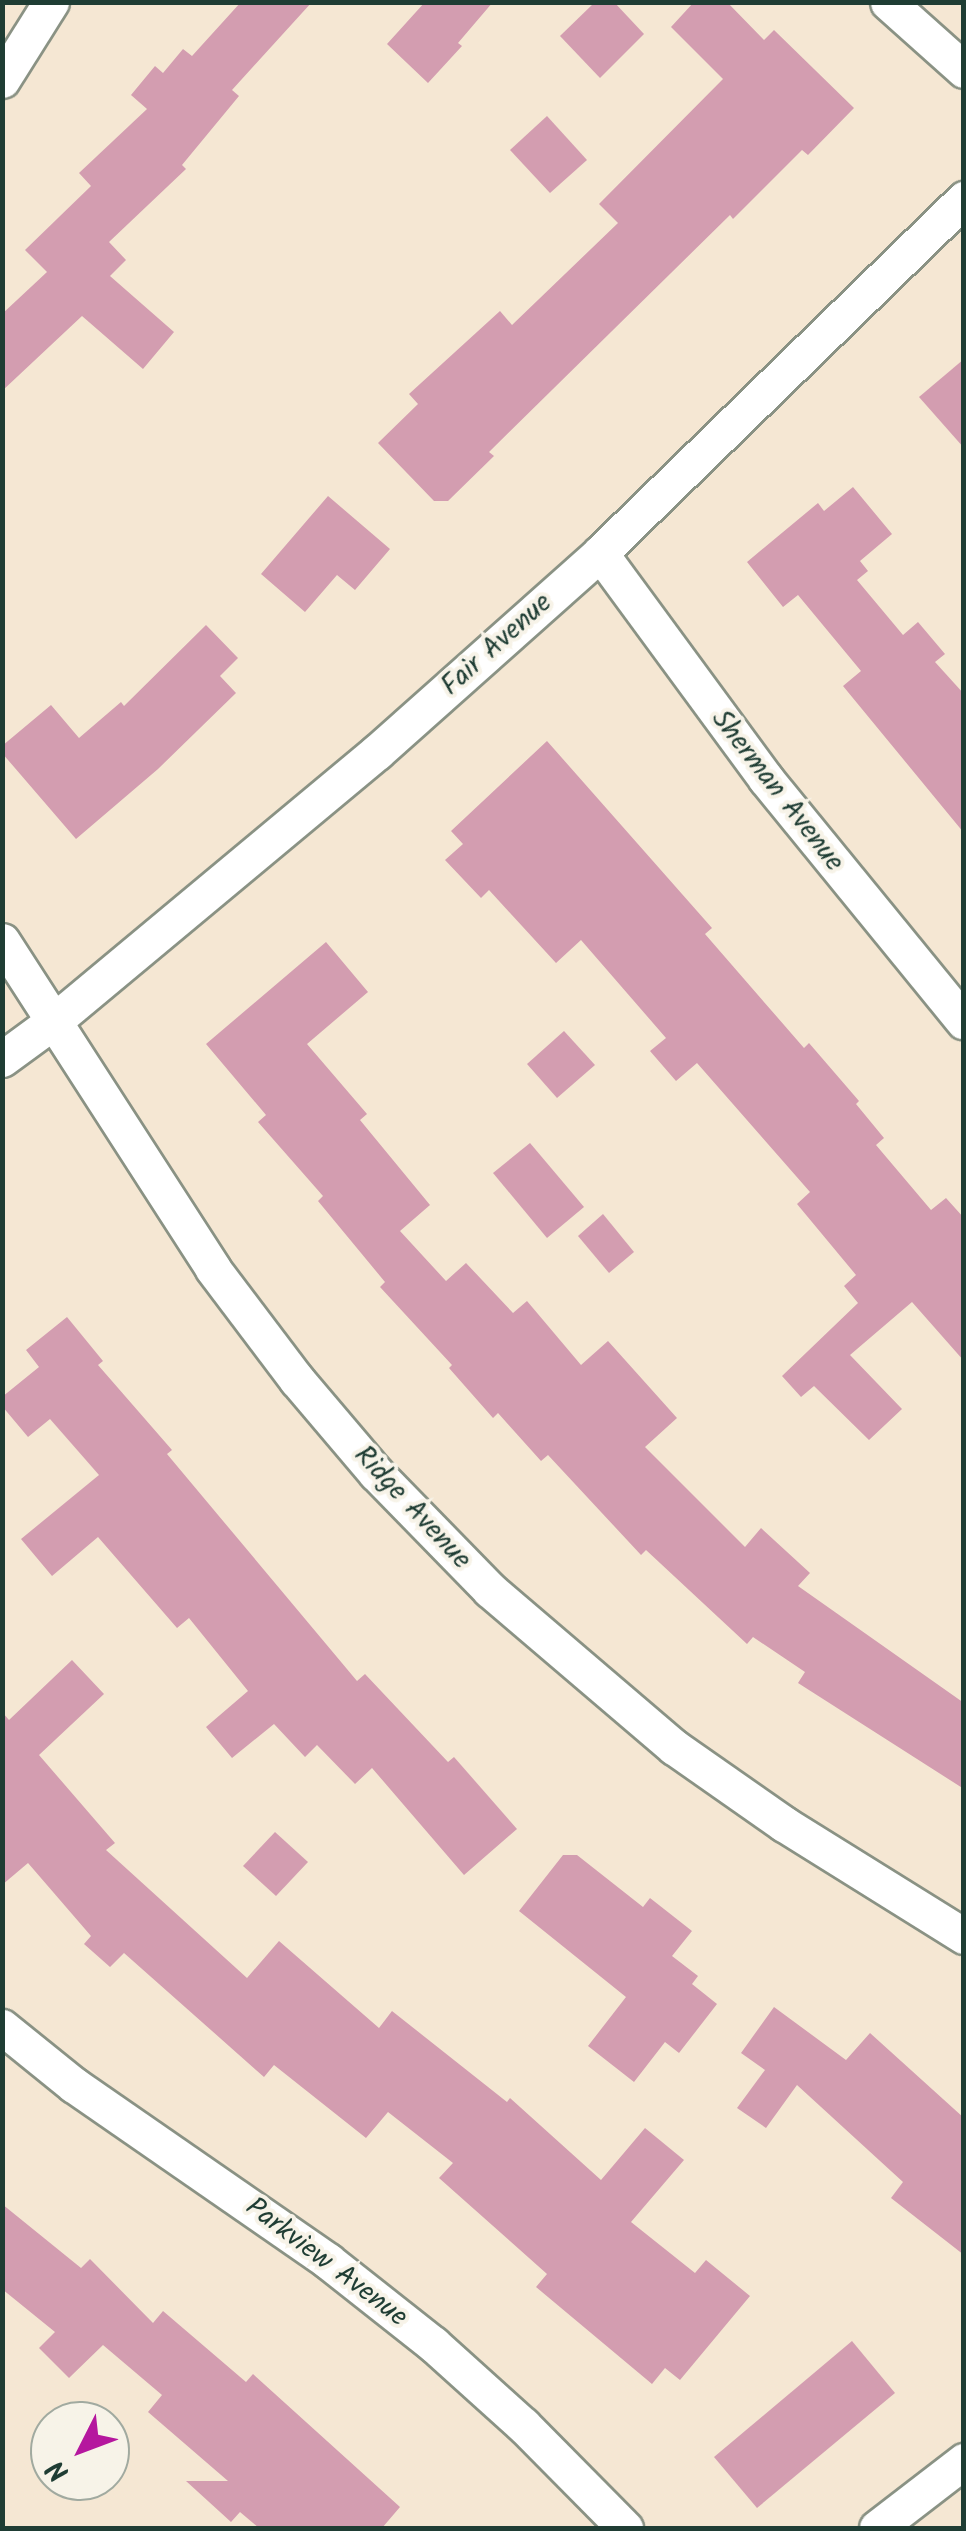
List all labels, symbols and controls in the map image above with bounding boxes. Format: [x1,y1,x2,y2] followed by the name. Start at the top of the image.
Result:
[435,587,559,703] street label: Fair Avenue
[704,704,850,878] street label: Sherman Avenue
[346,1439,478,1577] street label: Ridge Avenue
[238,2191,414,2335] street label: Parkview Avenue
[30,2401,130,2501] north arrow
[36,2448,81,2492] text: N

